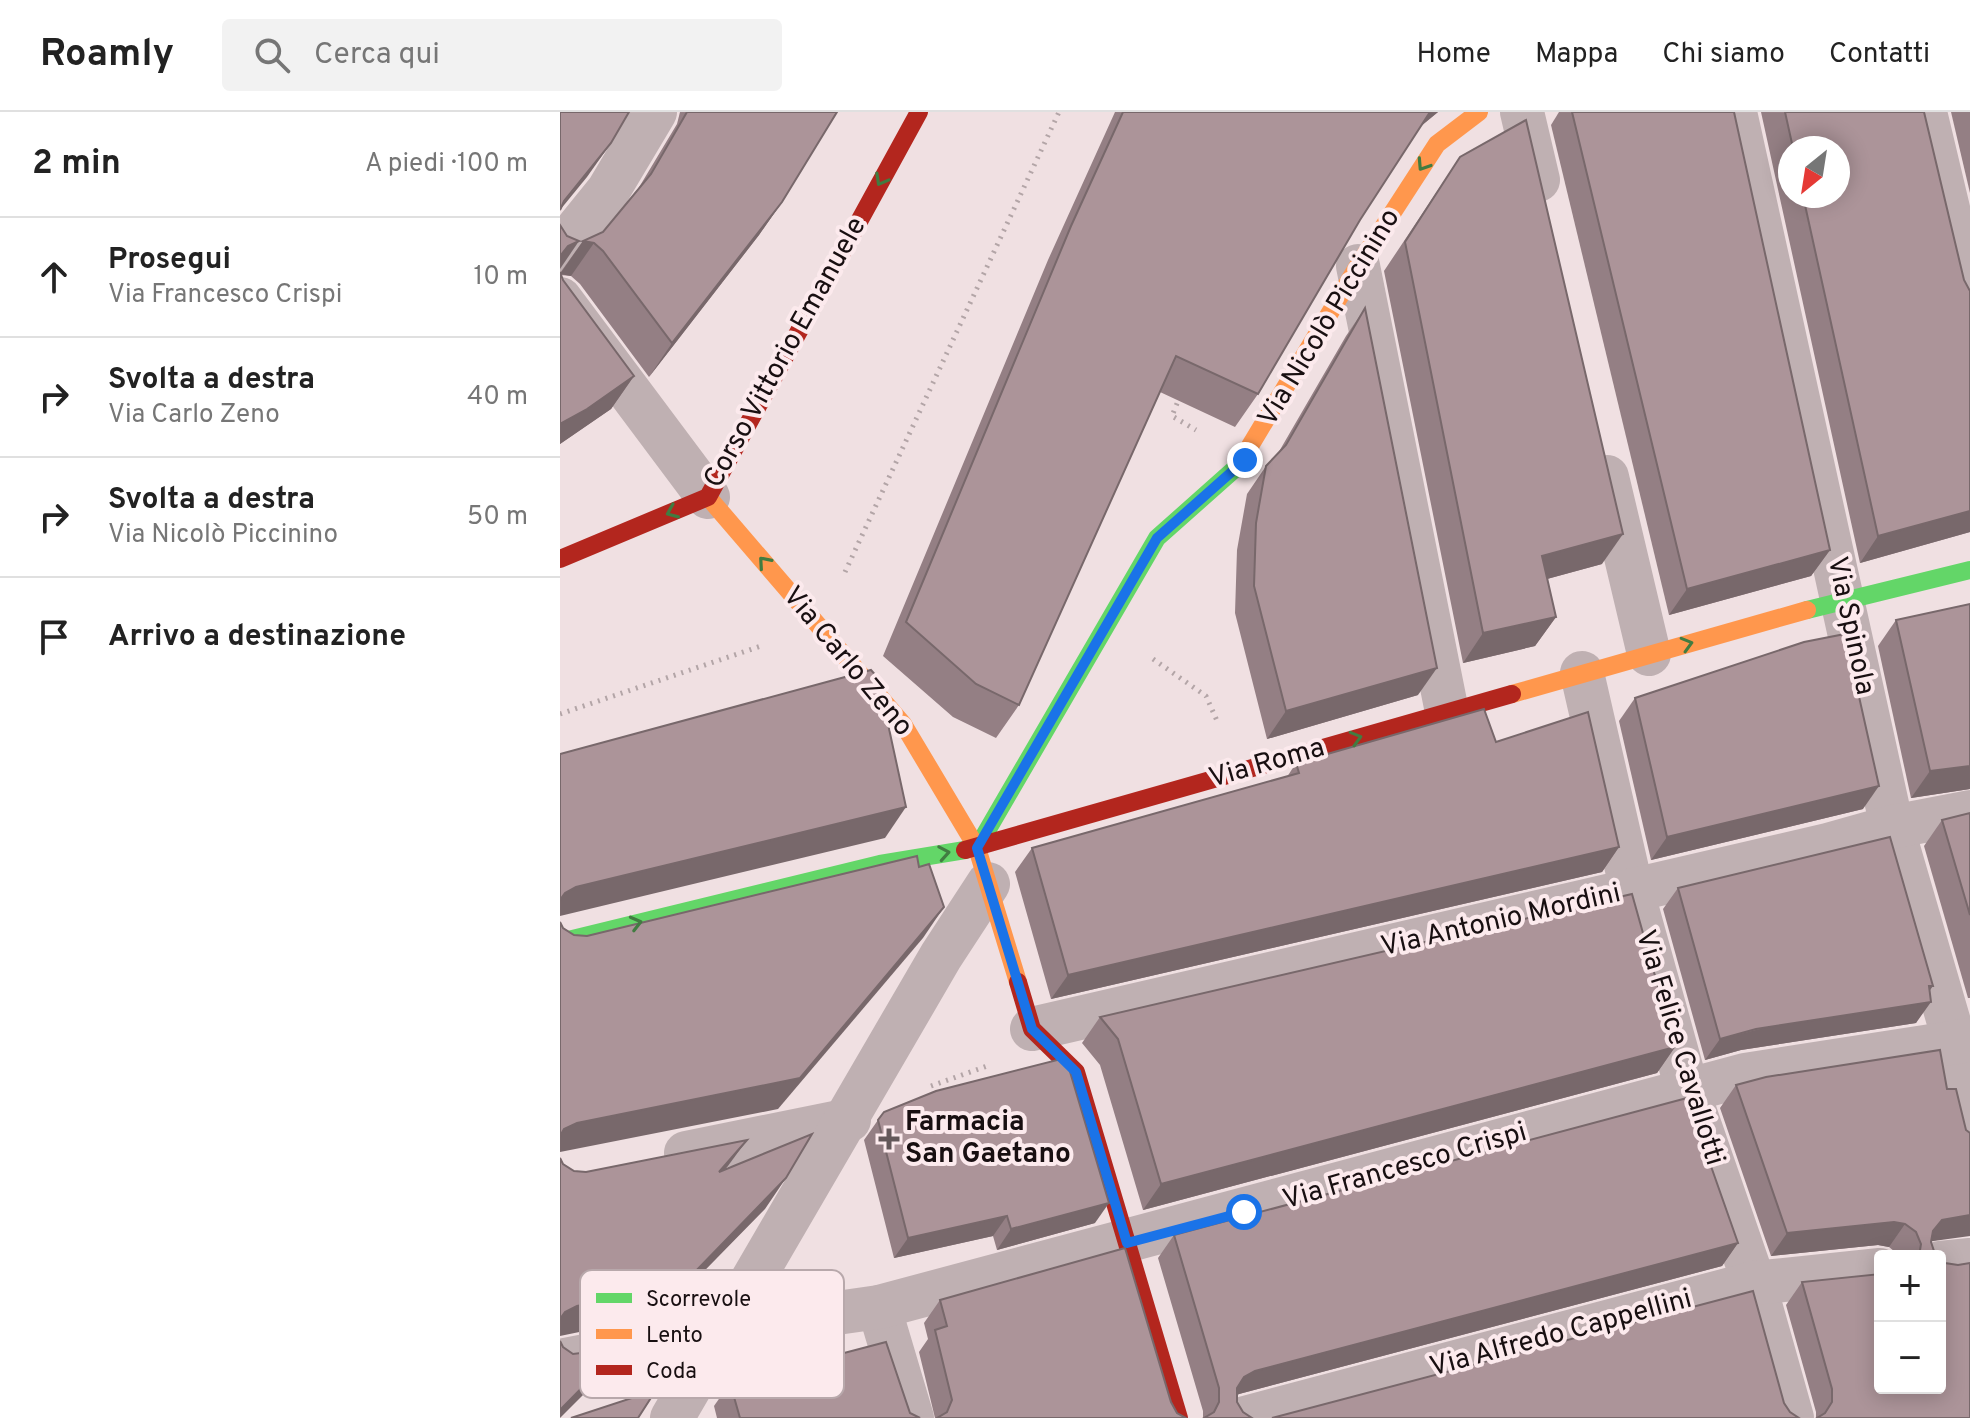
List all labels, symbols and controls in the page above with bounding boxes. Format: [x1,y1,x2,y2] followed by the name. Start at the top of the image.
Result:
[222,19,782,91] search box
[40,31,174,80] text: Roamly
[250,33,294,77] icon: search
[314,37,440,74] text: Cerca qui
[1417,37,1491,73] text: Home
[1535,37,1618,73] text: Mappa
[1662,37,1785,73] text: Chi siamo
[1829,37,1930,73] text: Contatti
[1778,136,1850,208] north arrow
[32,143,121,186] text: 2 min
[365,148,528,181] text: A piedi · 100 m
[1418,157,1433,171] one-way arrow
[876,172,891,187] one-way arrow
[1251,203,1409,433] street label: Via Nicolò Piccinino
[697,211,875,495] street label: Corso Vittorio Emanuele
[108,242,231,279] text: Prosegui
[32,255,76,299] icon: ahead
[473,261,528,294] text: 10 m
[108,279,342,312] text: Via Francesco Crispi
[108,362,315,399] text: Svolta a destra
[32,375,76,419] icon: right
[467,381,528,414] text: 40 m
[108,399,280,432] text: Via Carlo Zeno
[1227,442,1263,478] route end
[108,482,315,519] text: Svolta a destra
[32,495,76,539] icon: right
[467,501,528,534] text: 50 m
[666,502,680,519] one-way arrow
[108,519,338,552] text: Via Nicolò Piccinino
[1818,554,1882,698] street label: Via Spinola
[759,556,773,571] one-way arrow
[774,580,920,744] street label: Via Carlo Zeno
[32,615,76,659] icon: arrive
[108,619,406,656] text: Arrivo a destinazione
[1679,637,1693,653] one-way arrow
[1205,730,1329,798] street label: Via Roma
[1348,731,1362,747] one-way arrow
[937,845,951,862] one-way arrow
[1378,876,1624,966] street label: Via Antonio Mordini
[628,916,642,933] one-way arrow
[1626,926,1732,1170] street label: Via Felice Cavallotti
[905,1105,1071,1173] place label: Farmacia San Gaetano
[1279,1115,1531,1219] street label: Via Francesco Crispi
[880,1130,898,1148] marker: Farmacia San Gaetano
[1226,1194,1262,1230] route start
[1874,1250,1946,1394] map controls
[1874,1250,1946,1322] button: +
[580,1270,844,1398] legend
[1426,1282,1696,1386] street label: Via Alfredo Cappellini
[646,1287,751,1314] text: Scorrevole
[1874,1322,1946,1394] button: −
[646,1323,703,1350] text: Lento
[646,1359,697,1386] text: Coda

